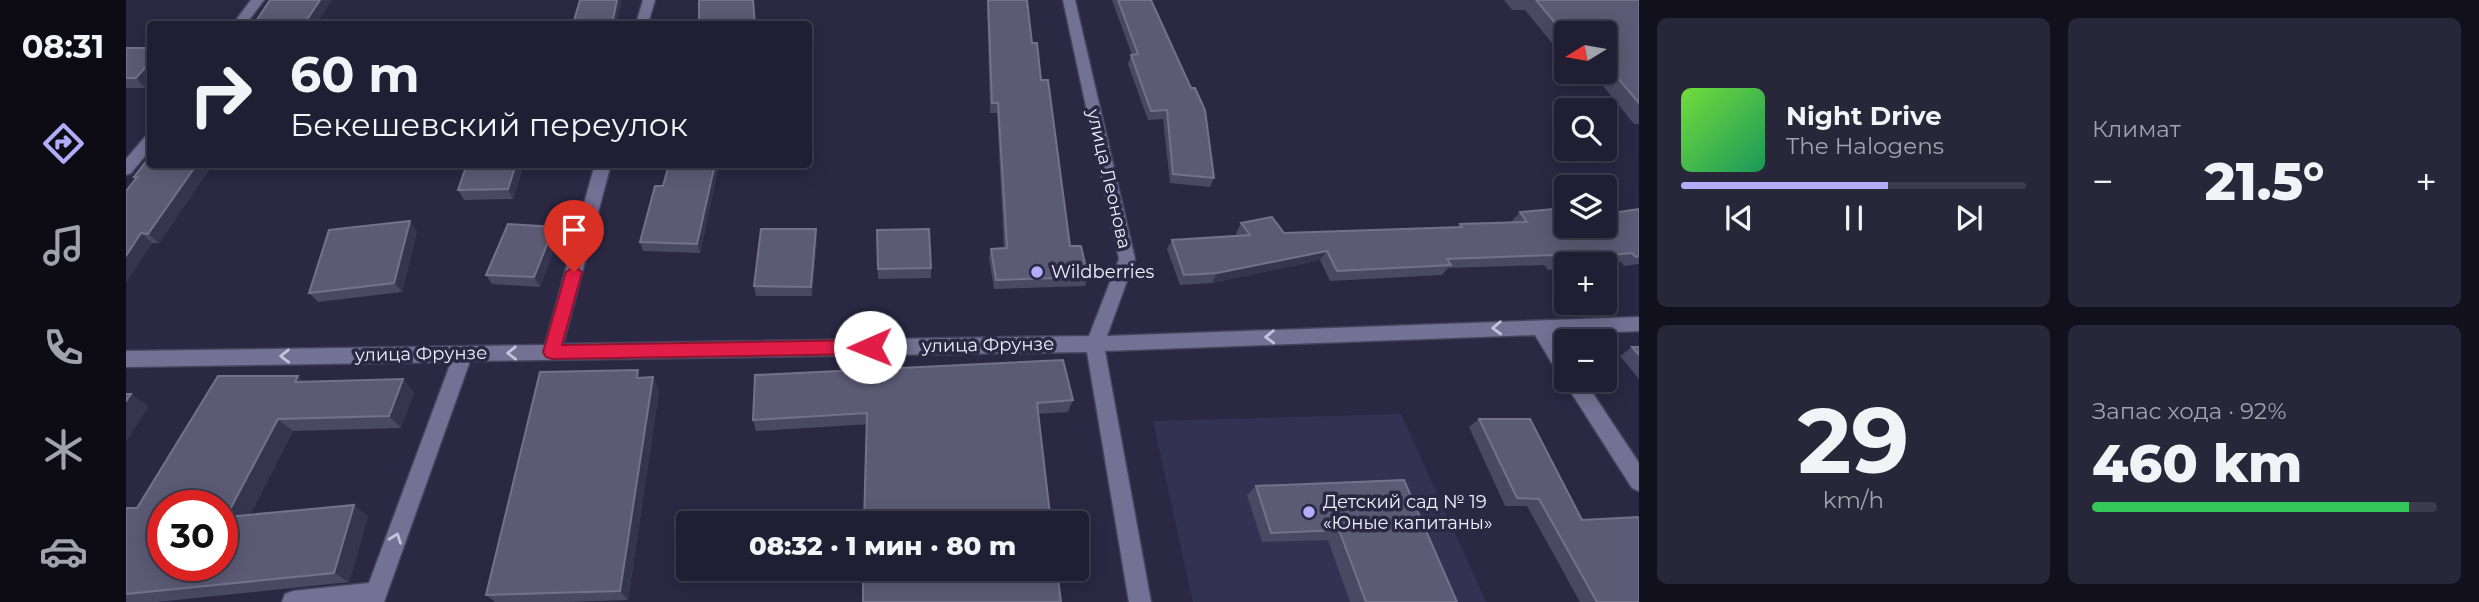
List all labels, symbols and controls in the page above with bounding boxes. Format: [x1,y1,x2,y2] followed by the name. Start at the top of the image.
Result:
[1554,21,1617,84] north arrow
[1554,21,1617,392] map controls
[22,27,104,66] text: 08:31
[290,45,420,104] text: 60 m
[175,49,266,140] icon: right
[1554,98,1617,161] button: search
[1786,100,1942,132] text: Night Drive
[290,105,688,144] text: Бекешевский переулок
[1082,106,1136,251] street label: улица Леонова
[2092,115,2181,143] text: Климат
[39,119,88,168] icon: directions
[1786,132,1944,160] text: The Halogens
[2205,150,2325,213] text: 21.5°
[2092,158,2114,205] text: −
[2415,158,2437,205] text: +
[1554,175,1617,238] button: layers
[1720,199,1758,237] icon: previous
[1835,199,1873,237] icon: pause
[1950,199,1988,237] icon: next
[544,200,604,272] pin
[555,211,593,249] icon: arrive
[39,221,88,270] icon: music
[1554,252,1617,315] button: +
[1051,261,1155,283] place label: Wildberries
[1029,264,1045,280] marker: Wildberries
[833,310,907,384] position arrow
[1492,321,1503,336] one-way arrow
[39,323,88,372] icon: phone
[1264,329,1275,344] one-way arrow
[1554,329,1617,392] button: −
[921,333,1054,357] street label: улица Фрунзе
[354,342,487,366] street label: улица Фрунзе
[506,345,517,361] one-way arrow
[279,349,290,364] one-way arrow
[1798,385,1909,496] text: 29
[2092,397,2286,425] text: Запас хода · 92%
[39,425,88,474] icon: climate
[2092,432,2302,495] text: 460 km
[1823,486,1884,514] text: km/h
[147,490,238,581] speed limit sign: 30
[1323,491,1493,534] place label: Детский сад № 19 «Юные капитаны»
[1301,504,1317,520] marker: Детский сад № 19 «Юные капитаны»
[39,527,88,576] icon: car
[749,530,1016,562] text: 08:32 · 1 мин · 80 m
[388,532,402,544] one-way arrow

